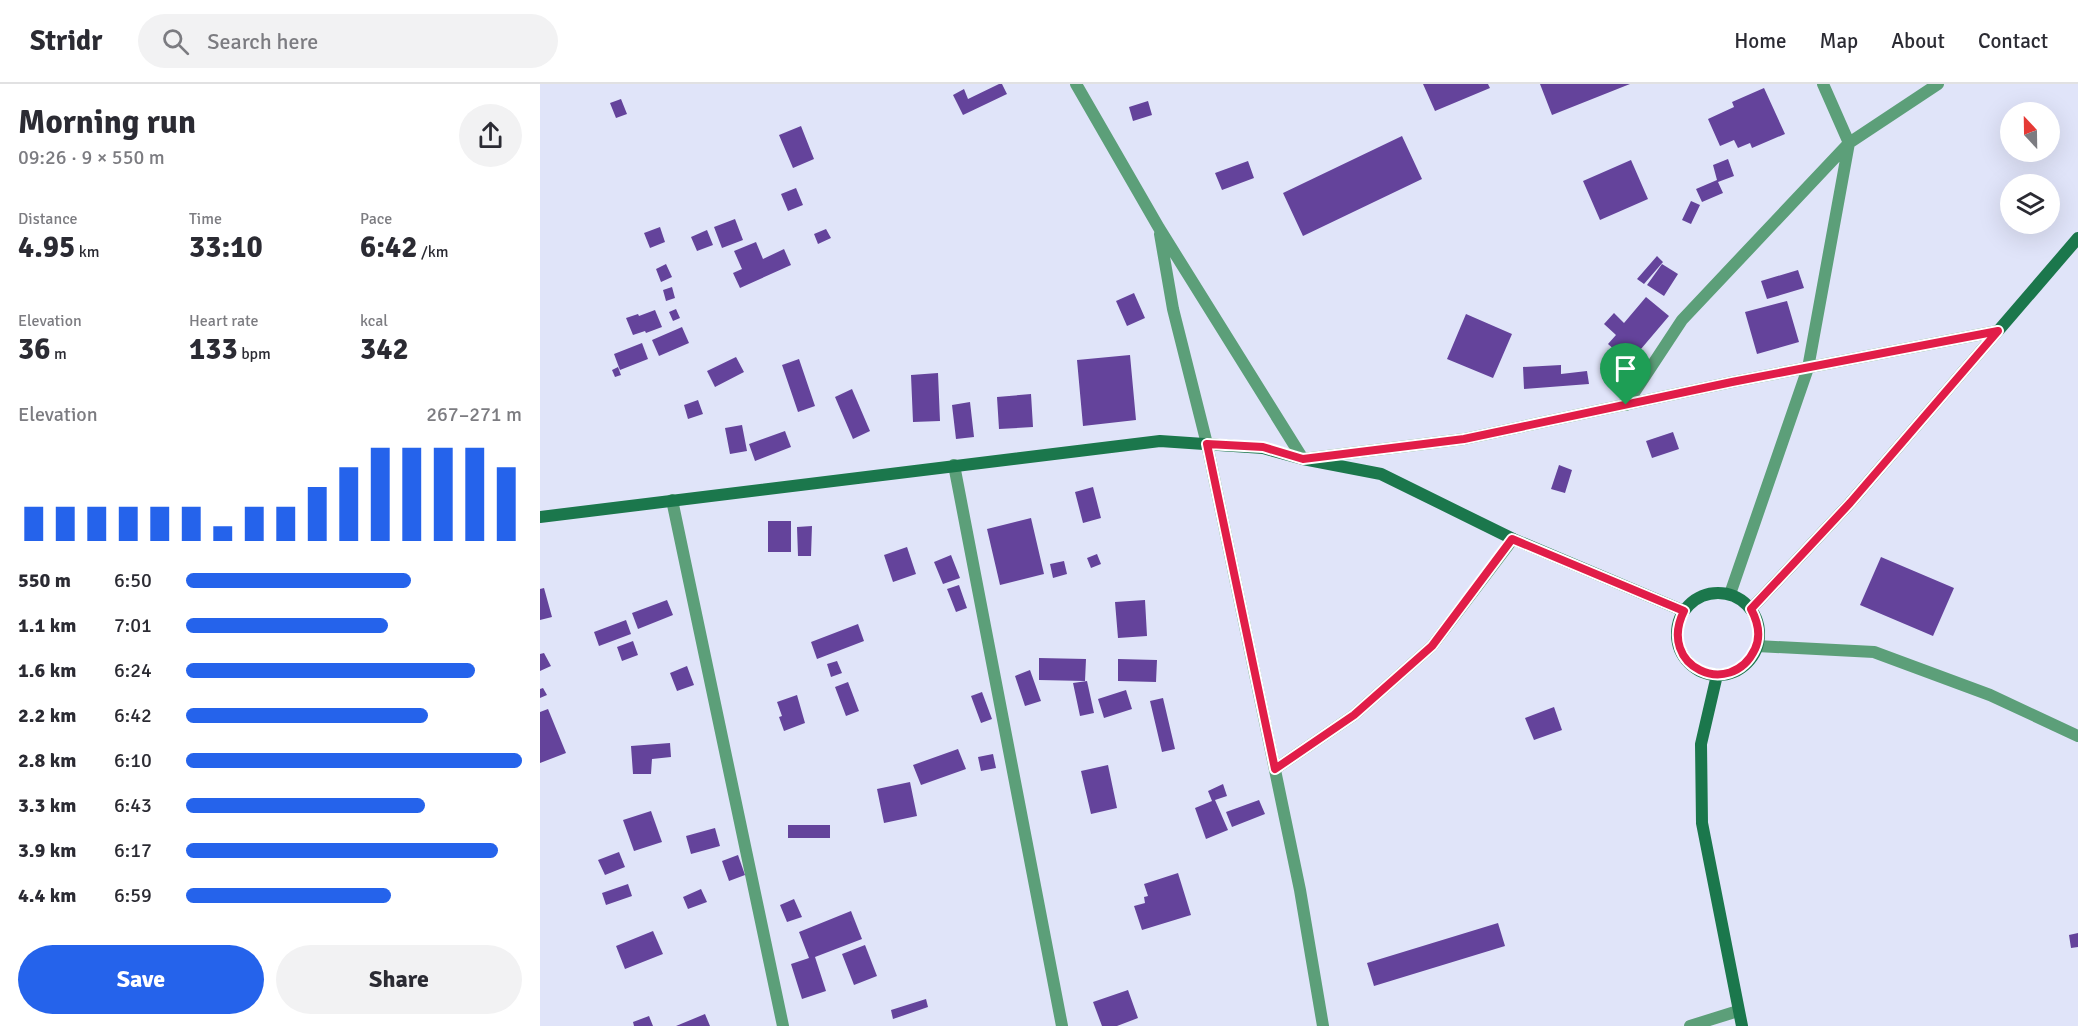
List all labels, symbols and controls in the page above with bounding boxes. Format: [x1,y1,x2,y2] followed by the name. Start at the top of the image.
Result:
[138,14,558,68] search box
[30,24,102,58] text: Stridr
[159,25,192,58] icon: search
[207,28,318,55] text: Search here
[1734,28,1787,54] text: Home
[1820,28,1858,54] text: Map
[1891,28,1945,54] text: About
[1978,28,2048,54] text: Contact
[18,102,196,143] text: Morning run
[2000,102,2060,162] north arrow
[2000,102,2060,234] map controls
[459,104,522,167] button: share
[18,145,165,170] text: 09:26 · 9 × 550 m
[2000,174,2060,234] button: layers
[18,209,78,229] text: Distance
[189,209,222,229] text: Time
[360,209,392,229] text: Pace
[18,229,75,266] text: 4.95
[189,229,263,266] text: 33:10
[360,229,417,266] text: 6:42
[75,242,100,262] text: km
[417,242,449,262] text: /km
[18,311,82,331] text: Elevation
[189,311,258,331] text: Heart rate
[360,311,388,331] text: kcal
[18,331,50,368] text: 36
[189,331,238,368] text: 133
[360,331,409,368] text: 342
[1600,343,1651,405] pin
[50,344,67,364] text: m
[238,344,271,364] text: bpm
[1609,352,1642,385] icon: arrive
[18,402,98,427] text: Elevation
[426,402,522,427] text: 267–271 m
[18,568,71,593] text: 550 m
[114,568,152,593] text: 6:50
[18,613,76,638] text: 1.1 km
[114,613,152,638] text: 7:01
[18,658,76,683] text: 1.6 km
[114,658,152,683] text: 6:24
[18,703,76,728] text: 2.2 km
[114,703,152,728] text: 6:42
[18,748,76,773] text: 2.8 km
[114,748,152,773] text: 6:10
[18,793,76,818] text: 3.3 km
[114,793,152,818] text: 6:43
[18,838,76,863] text: 3.9 km
[114,838,152,863] text: 6:17
[18,883,76,908] text: 4.4 km
[114,883,152,908] text: 6:59
[18,945,264,1014] button: Save
[276,945,522,1014] button: Share

